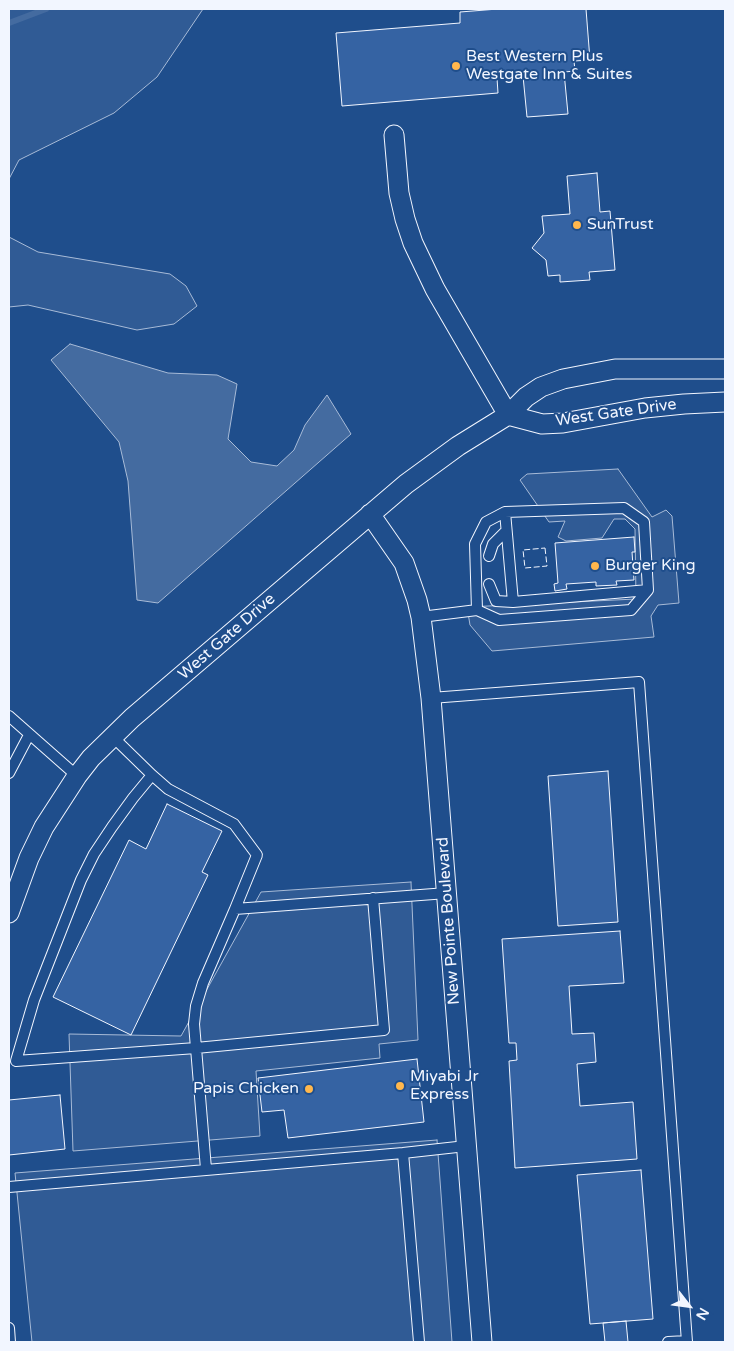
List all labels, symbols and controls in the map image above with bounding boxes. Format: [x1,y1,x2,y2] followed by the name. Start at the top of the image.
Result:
[466,47,632,85] place label: Best Western Plus Westgate Inn & Suites
[450,60,462,72] marker: Best Western Plus Westgate Inn & Suites
[587,215,654,235] place label: SunTrust
[571,219,583,231] marker: SunTrust
[554,395,678,431] street label: West Gate Drive
[605,556,696,576] place label: Burger King
[589,560,601,572] marker: Burger King
[175,590,279,684] street label: West Gate Drive
[434,836,464,1006] street label: New Pointe Boulevard
[410,1067,479,1105] place label: Miyabi Jr Express
[193,1079,299,1099] place label: Papis Chicken
[394,1080,406,1092] marker: Miyabi Jr Express
[303,1083,315,1095] marker: Papis Chicken
[664,1281,714,1331] north arrow
[692,1305,713,1323] text: N

